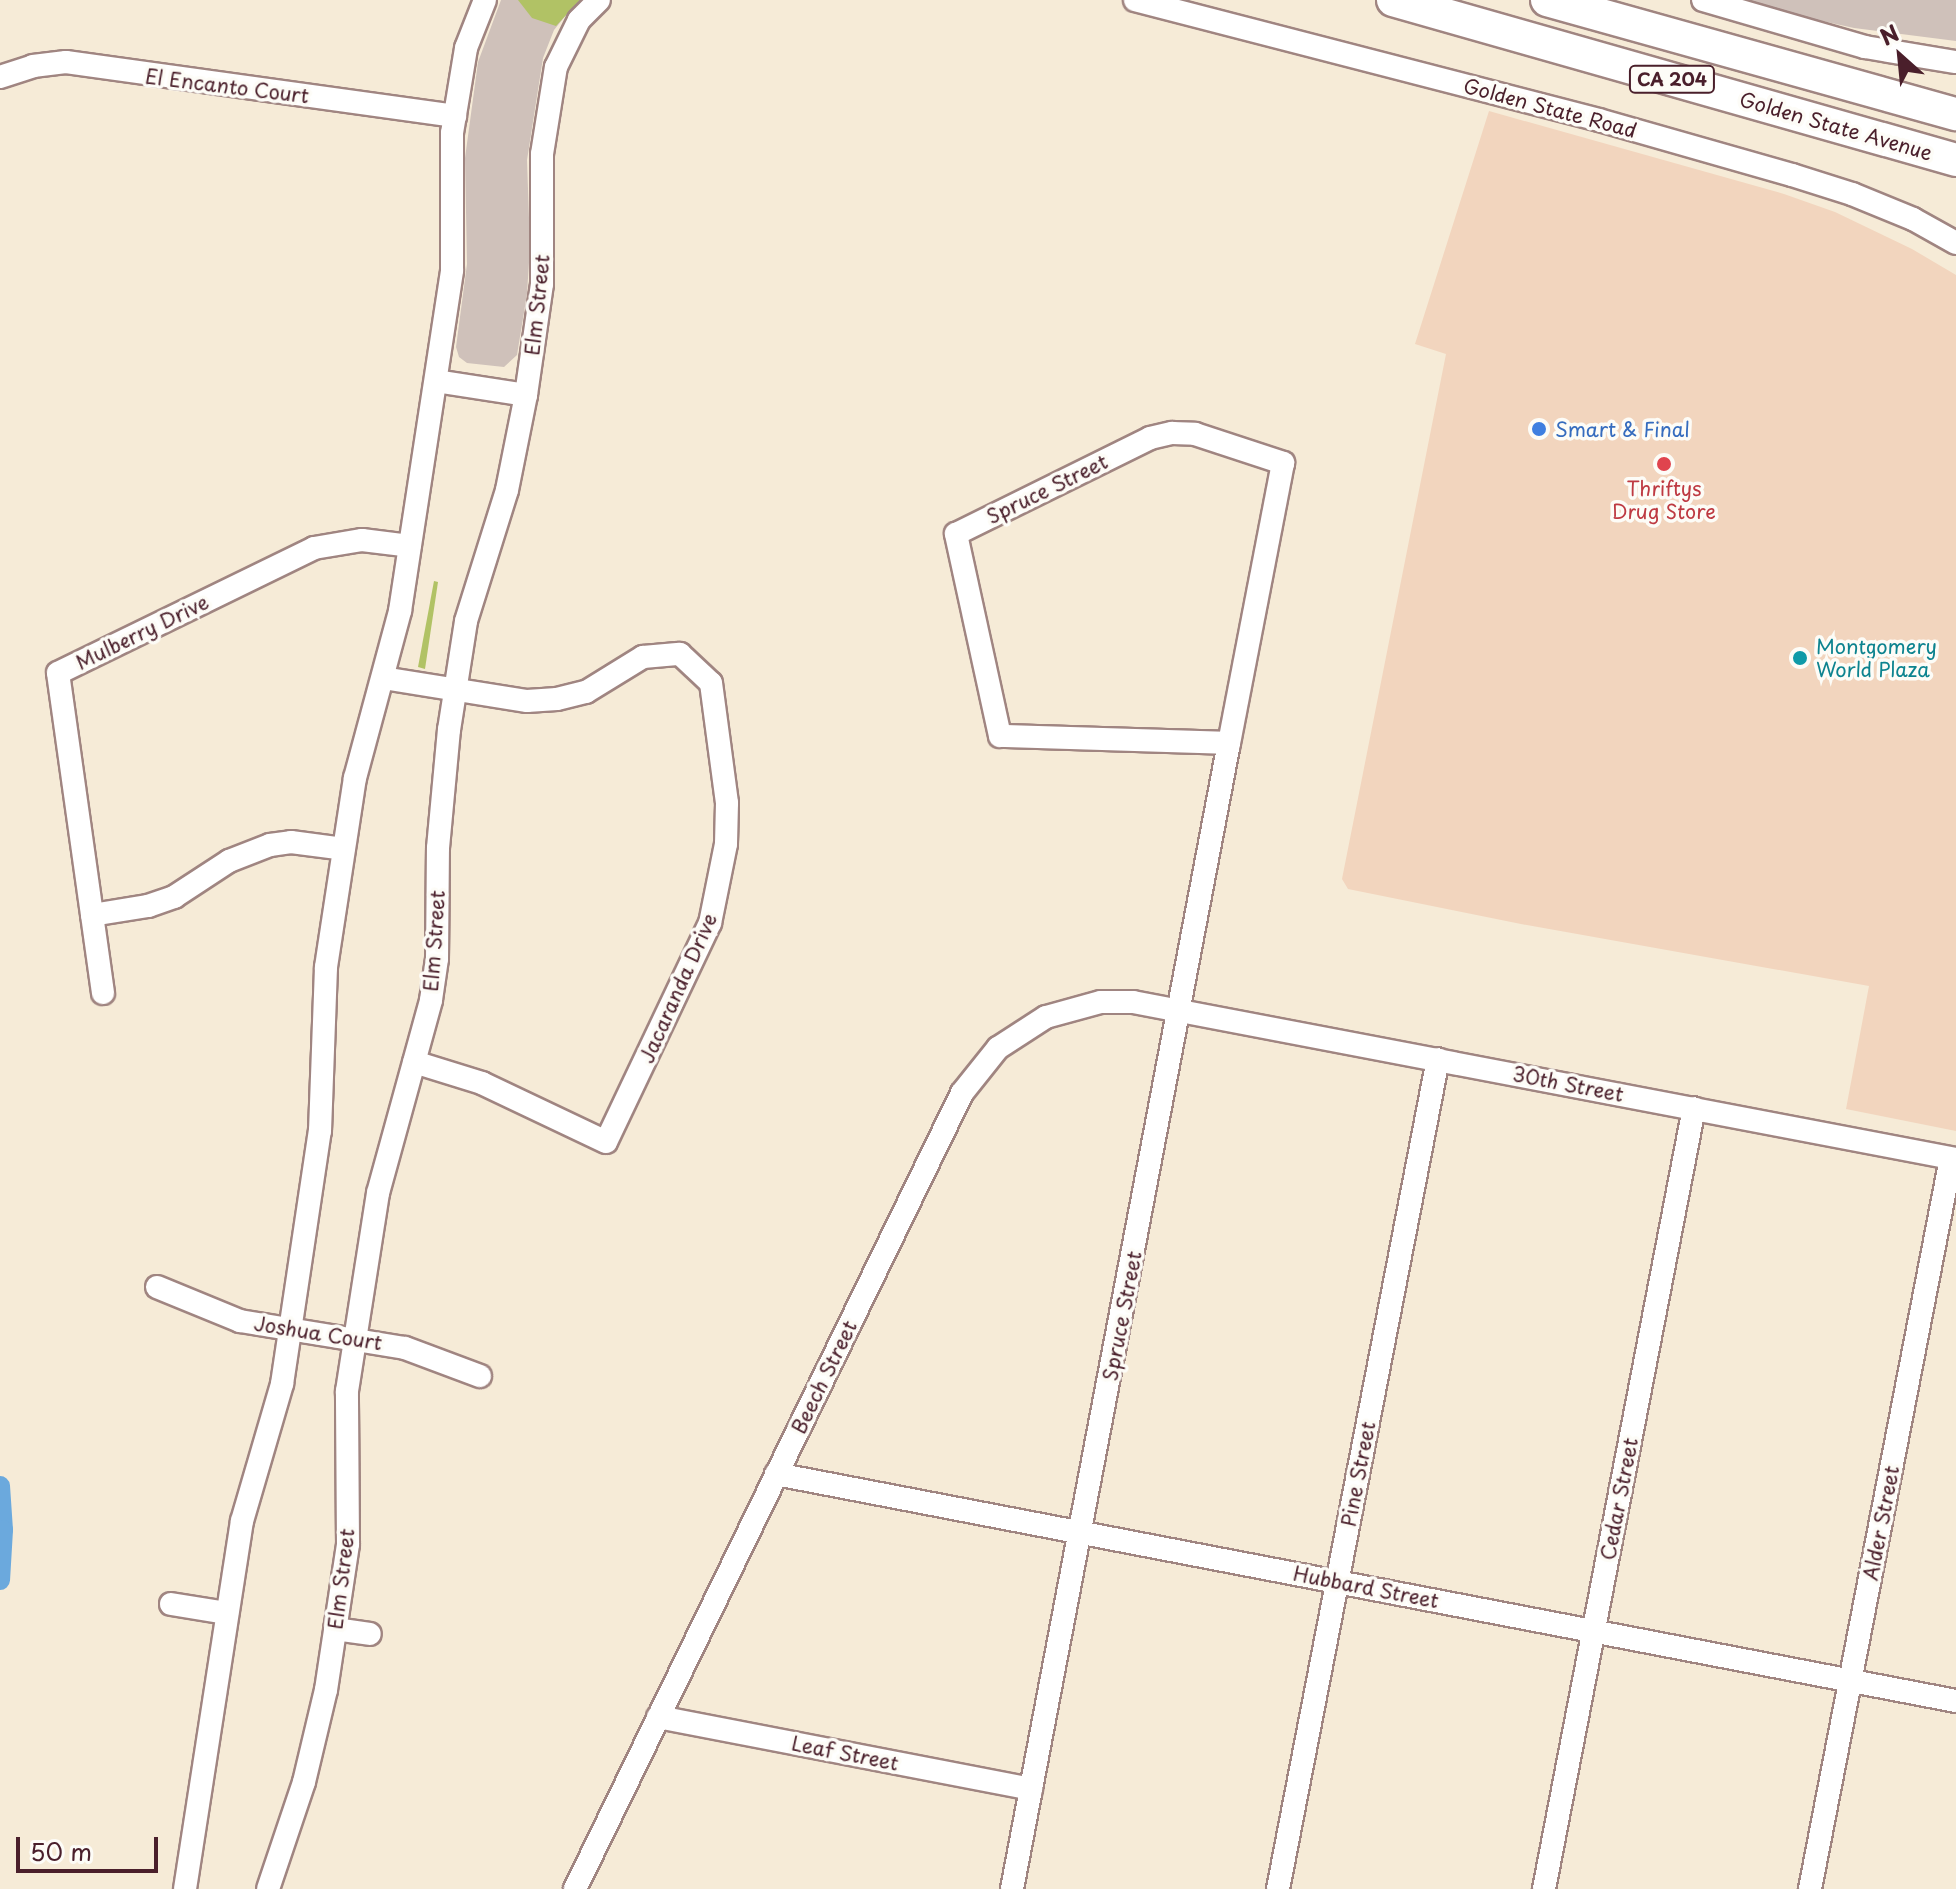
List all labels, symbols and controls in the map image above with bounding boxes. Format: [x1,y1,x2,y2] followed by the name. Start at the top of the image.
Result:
[1860,16,1940,96] north arrow
[1874,16,1904,53] text: N
[144,64,310,108] street label: El Encanto Court
[1628,65,1716,93] road number: CA 204
[1460,73,1640,143] street label: Golden State Road
[1737,87,1935,165] street label: Golden State Avenue
[520,253,554,357] street label: Elm Street
[1555,417,1690,441] place label: Smart & Final
[1530,420,1548,438] marker: Smart & Final
[982,449,1112,529] street label: Spruce Street
[1655,455,1673,473] marker: Thriftys Drug Store
[1612,476,1716,523] place label: Thriftys Drug Store
[72,590,212,674] street label: Mulberry Drive
[1816,634,1937,681] place label: Montgomery World Plaza
[1791,649,1809,667] marker: Montgomery World Plaza
[418,889,450,993] street label: Elm Street
[634,910,722,1066] street label: Jacaranda Drive
[1510,1061,1626,1107] street label: 30th Street
[1098,1248,1146,1384] street label: Spruce Street
[252,1311,384,1355] street label: Joshua Court
[786,1317,862,1437] street label: Beech Street
[1336,1419,1380,1529] street label: Pine Street
[1595,1436,1643,1562] street label: Cedar Street
[1858,1463,1904,1583] street label: Alder Street
[323,1527,359,1631] street label: Elm Street
[1290,1561,1442,1613] street label: Hubbard Street
[790,1731,900,1775] street label: Leaf Street
[20,1821,162,1871] scale bar
[30,1833,92,1869] text: 50 m

